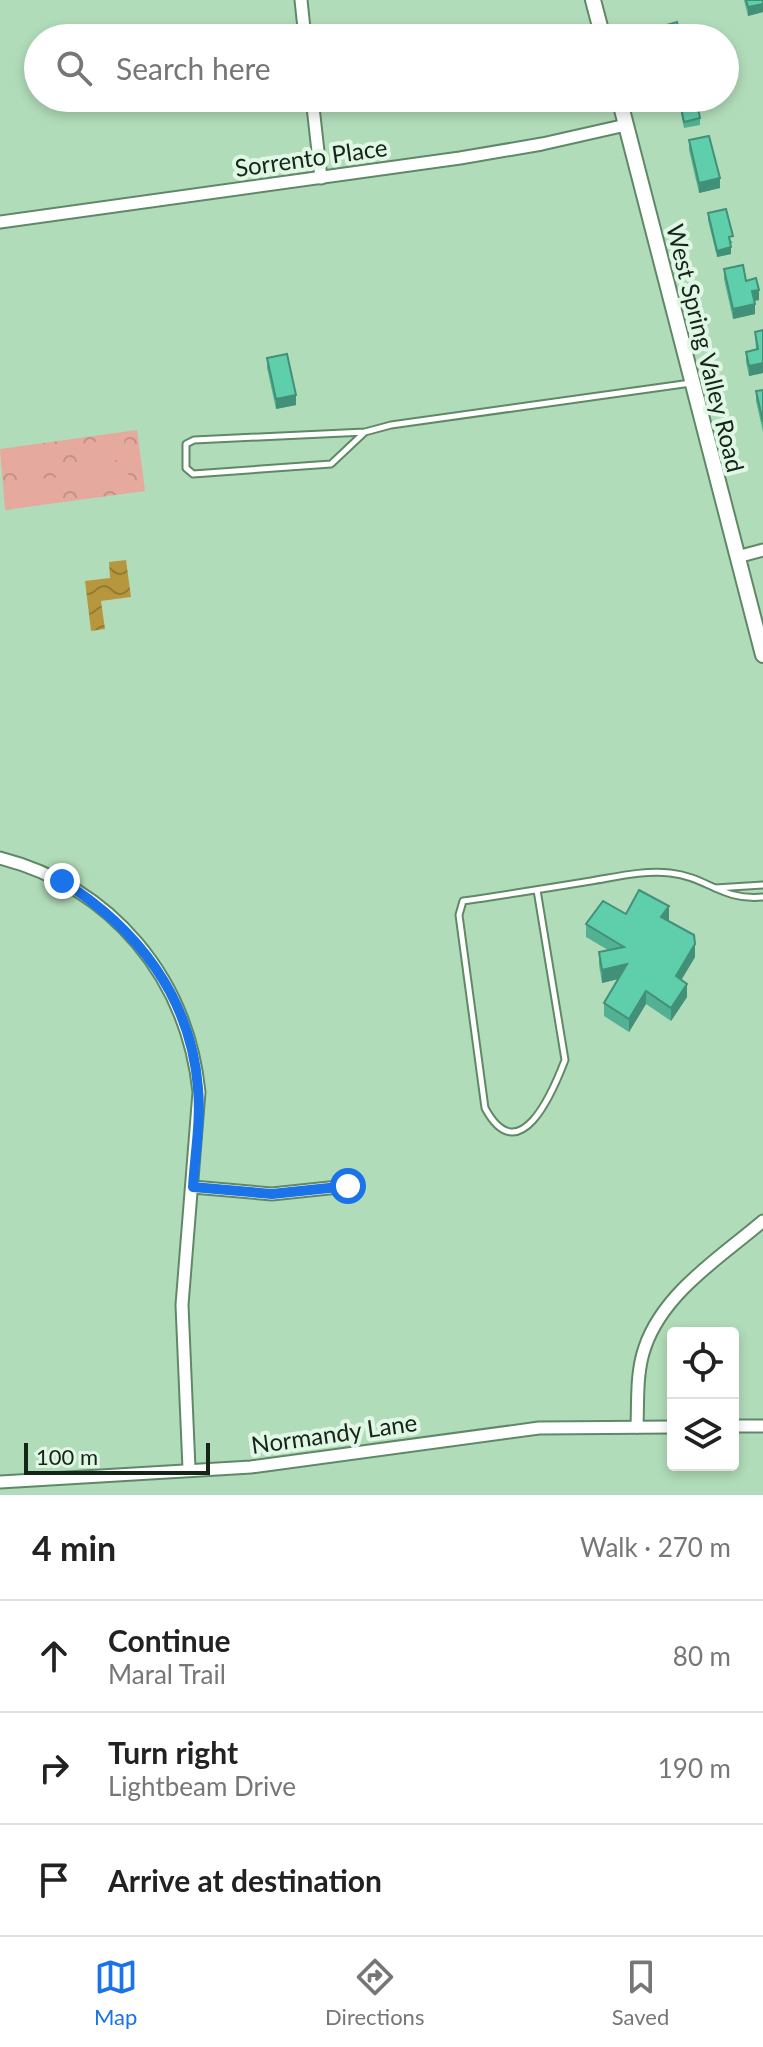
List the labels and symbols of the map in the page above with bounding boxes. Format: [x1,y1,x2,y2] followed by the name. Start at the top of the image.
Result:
[233,132,389,182] street label: Sorrento Place
[661,221,751,475] street label: West Spring Valley Road
[44,863,80,899] route end
[330,1168,366,1204] route start
[249,1407,419,1459] street label: Normandy Lane
[24,1439,210,1475] scale bar

